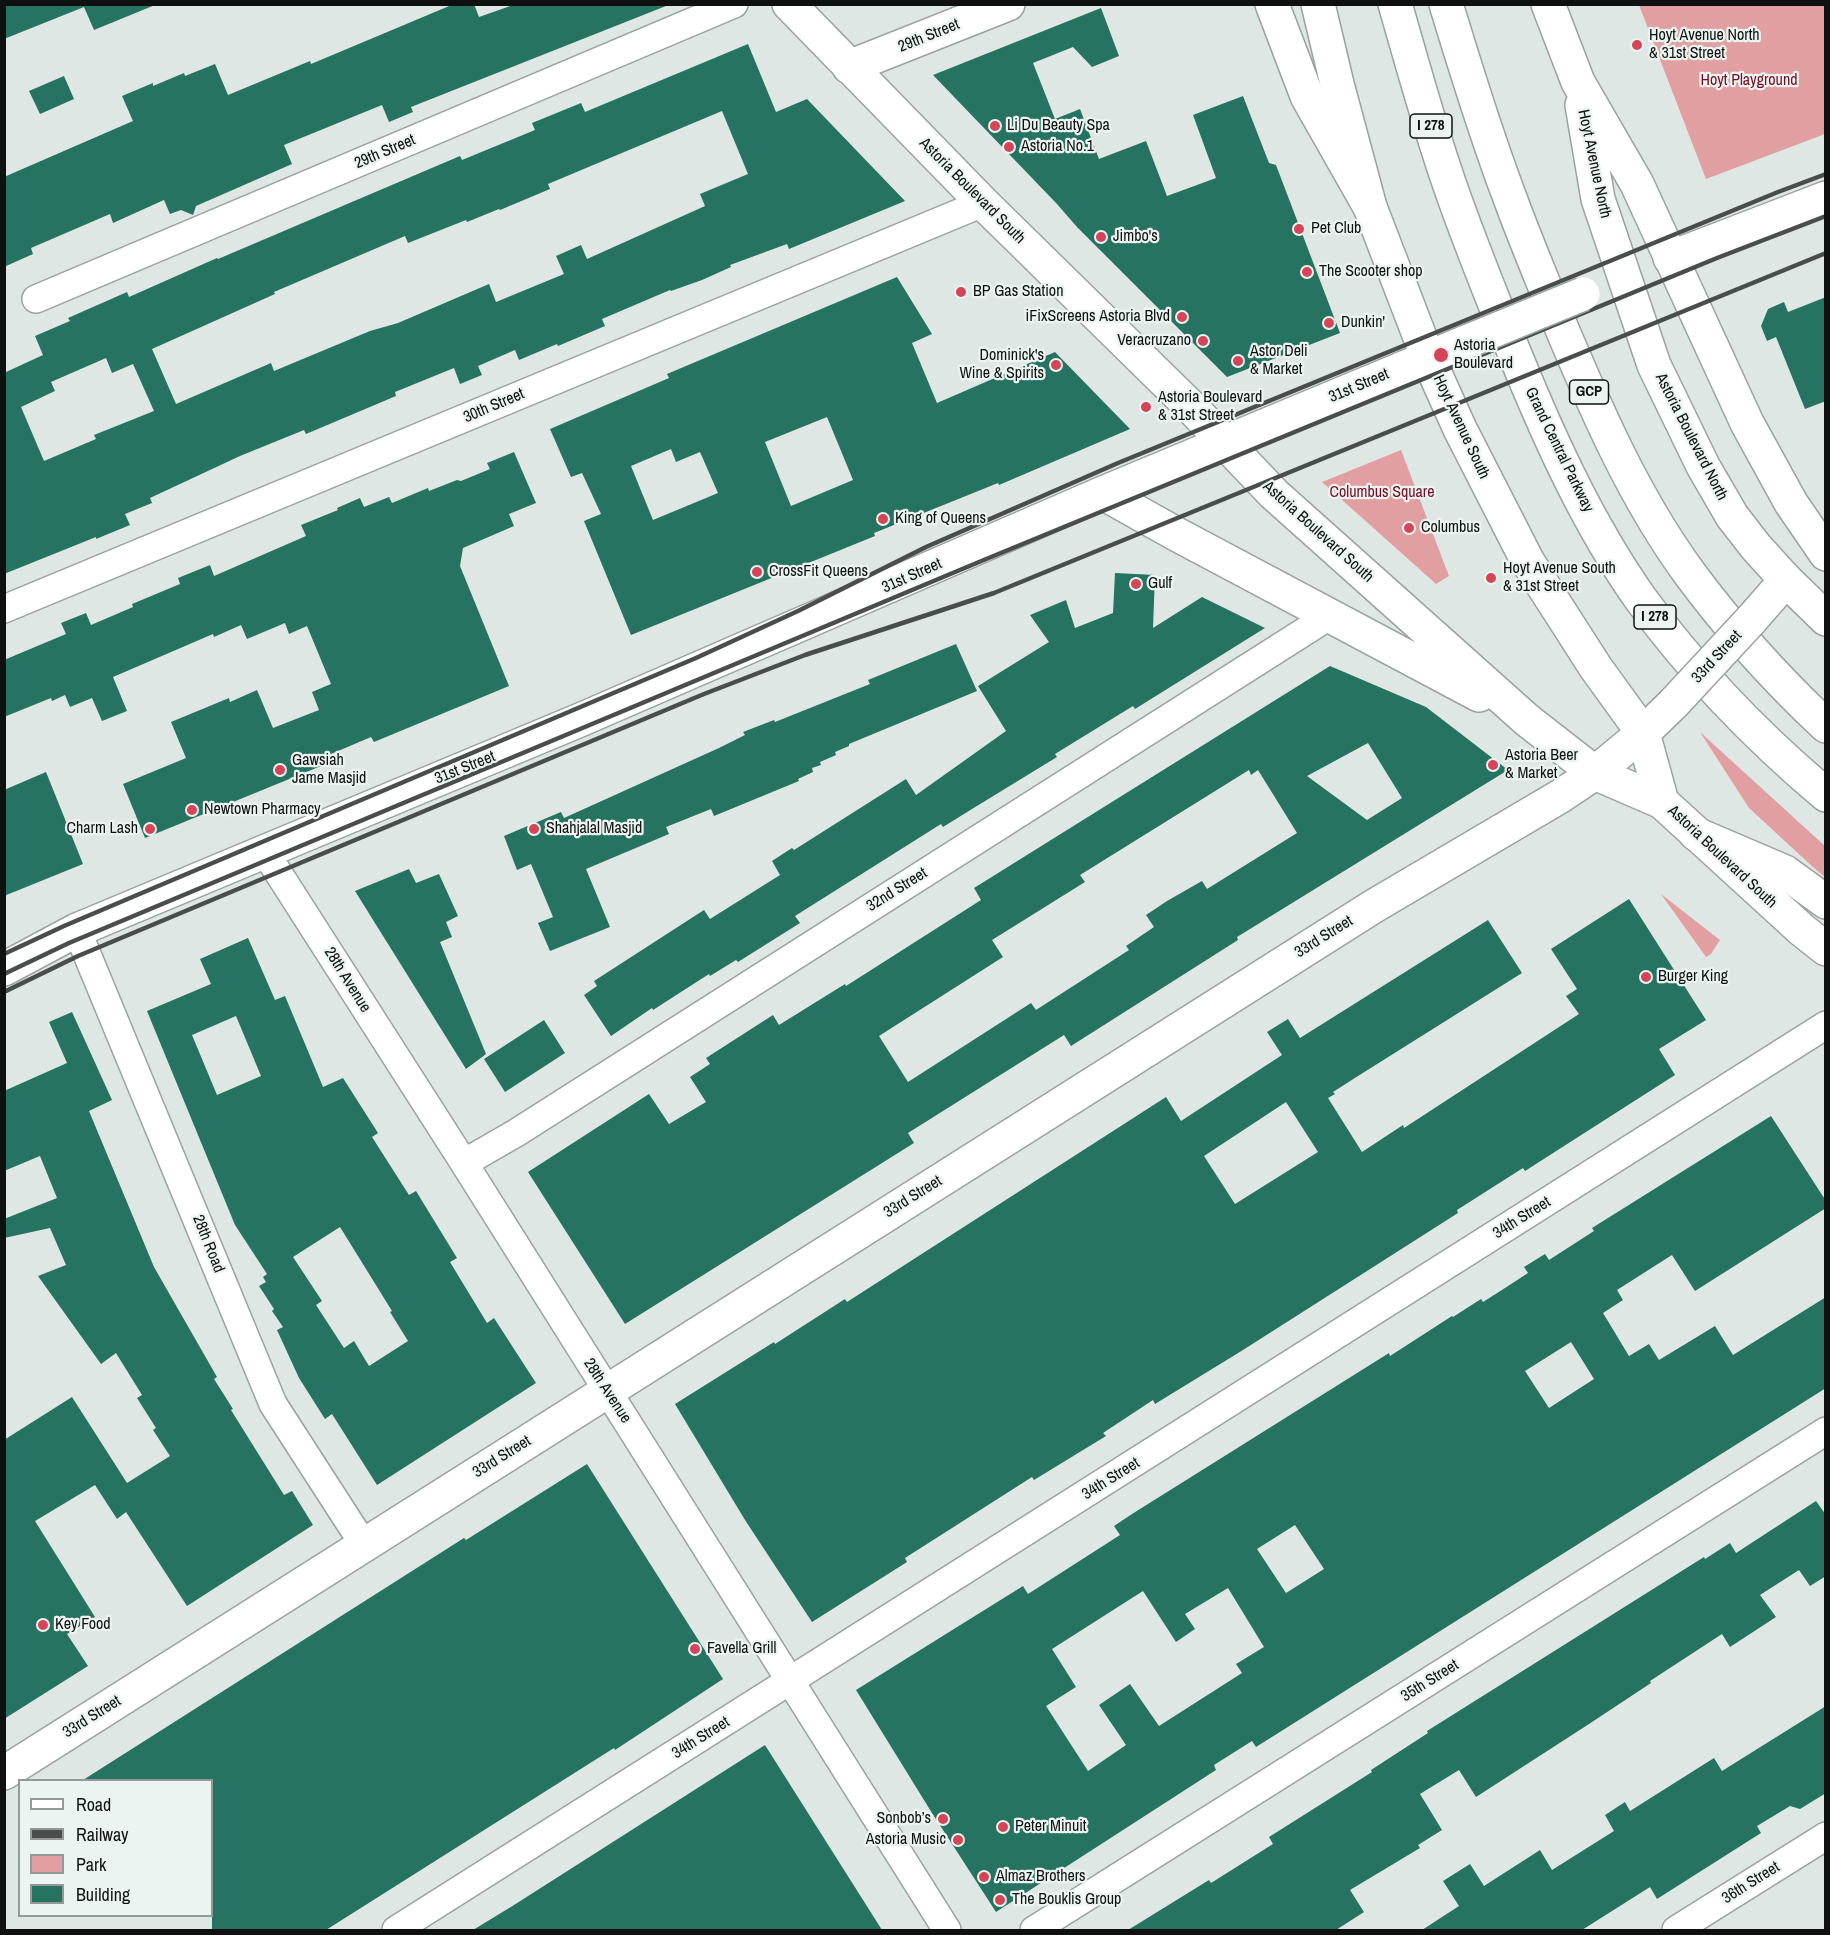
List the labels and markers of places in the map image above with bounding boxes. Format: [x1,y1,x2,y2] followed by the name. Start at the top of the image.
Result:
[1649,26,1760,64] place label: Hoyt Avenue North & 31st Street
[1630,38,1644,52] marker: Hoyt Avenue North & 31st Street
[1007,116,1110,136] place label: Li Du Beauty Spa
[988,119,1002,133] marker: Li Du Beauty Spa
[1021,137,1094,157] place label: Astoria No.1
[1002,140,1016,154] marker: Astoria No.1
[1311,219,1361,239] place label: Pet Club
[1292,222,1306,236] marker: Pet Club
[1113,227,1158,247] place label: Jimbo's
[1094,230,1108,244] marker: Jimbo's
[1319,262,1423,282] place label: The Scooter shop
[1300,265,1314,279] marker: The Scooter shop
[973,282,1063,302] place label: BP Gas Station
[954,285,968,299] marker: BP Gas Station
[1026,307,1170,327] place label: iFixScreens Astoria Blvd
[1175,310,1189,324] marker: iFixScreens Astoria Blvd
[1341,313,1385,333] place label: Dunkin'
[1322,316,1336,330] marker: Dunkin'
[1117,331,1191,351] place label: Veracruzano
[1196,334,1210,348] marker: Veracruzano
[1454,336,1513,374] place label: Astoria Boulevard
[1250,342,1308,380] place label: Astor Deli & Market
[959,346,1044,384] place label: Dominick's Wine & Spirits
[1432,346,1450,364] marker: Astoria Boulevard
[1231,354,1245,368] marker: Astor Deli & Market
[1049,358,1063,372] marker: Dominick's Wine & Spirits
[1158,388,1262,426] place label: Astoria Boulevard & 31st Street
[1139,400,1153,414] marker: Astoria Boulevard & 31st Street
[895,509,986,529] place label: King of Queens
[876,512,890,526] marker: King of Queens
[1421,518,1480,538] place label: Columbus
[1402,521,1416,535] marker: Columbus
[1503,559,1616,597] place label: Hoyt Avenue South & 31st Street
[769,562,868,582] place label: CrossFit Queens
[750,565,764,579] marker: CrossFit Queens
[1484,571,1498,585] marker: Hoyt Avenue South & 31st Street
[1148,574,1172,594] place label: Gulf
[1129,577,1143,591] marker: Gulf
[1505,746,1578,784] place label: Astoria Beer & Market
[292,751,366,789] place label: Gawsiah Jame Masjid
[1486,758,1500,772] marker: Astoria Beer & Market
[273,763,287,777] marker: Gawsiah Jame Masjid
[204,800,321,820] place label: Newtown Pharmacy
[185,803,199,817] marker: Newtown Pharmacy
[67,819,138,839] place label: Charm Lash
[546,819,642,839] place label: Shahjalal Masjid
[143,822,157,836] marker: Charm Lash
[527,822,541,836] marker: Shahjalal Masjid
[1658,967,1728,987] place label: Burger King
[1639,970,1653,984] marker: Burger King
[55,1615,111,1635] place label: Key Food
[36,1618,50,1632] marker: Key Food
[707,1639,776,1659] place label: Favella Grill
[688,1642,702,1656] marker: Favella Grill
[877,1809,931,1829] place label: Sonbob’s
[936,1812,950,1826] marker: Sonbob’s
[1015,1817,1086,1837] place label: Peter Minuit
[996,1820,1010,1834] marker: Peter Minuit
[866,1830,946,1850] place label: Astoria Music
[951,1833,965,1847] marker: Astoria Music
[996,1867,1086,1887] place label: Almaz Brothers
[977,1870,991,1884] marker: Almaz Brothers
[1012,1890,1121,1910] place label: The Bouklis Group
[993,1893,1007,1907] marker: The Bouklis Group

